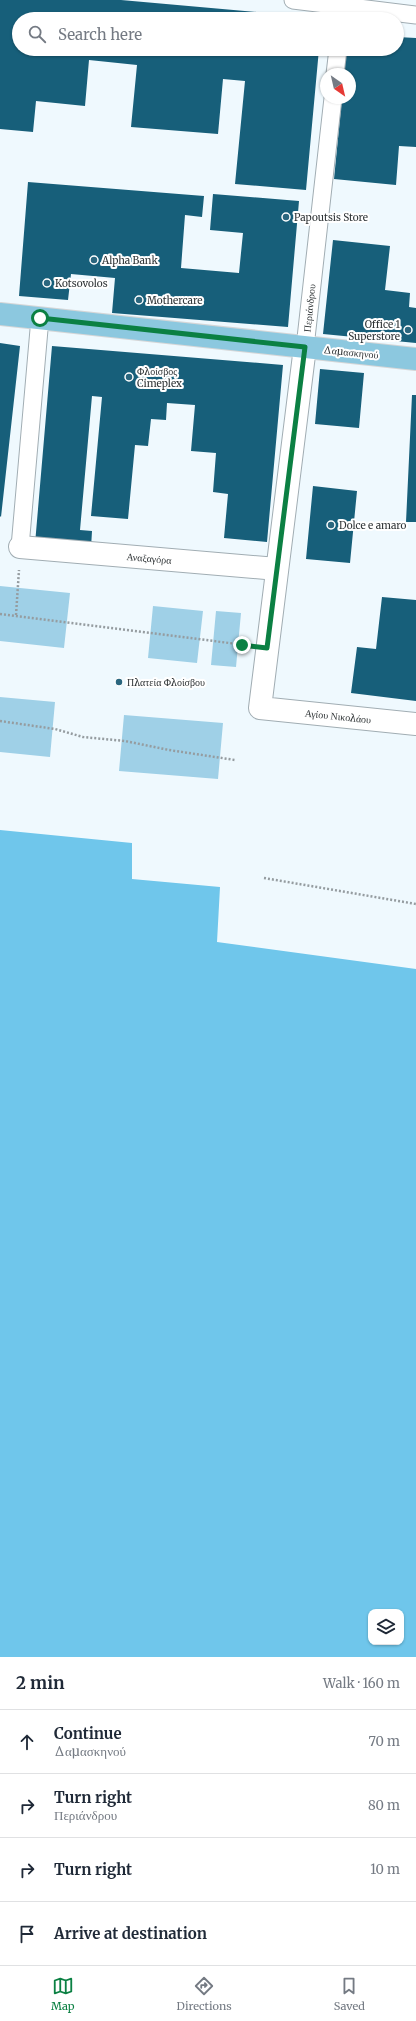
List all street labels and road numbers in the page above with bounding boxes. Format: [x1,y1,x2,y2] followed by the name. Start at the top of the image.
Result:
[300,283,319,333] street label: Περιάνδρου
[323,343,379,362] street label: Δαμασκηνού
[126,550,173,567] street label: Αναξαγόρα
[304,707,372,726] street label: Αγίου Νικολάου

